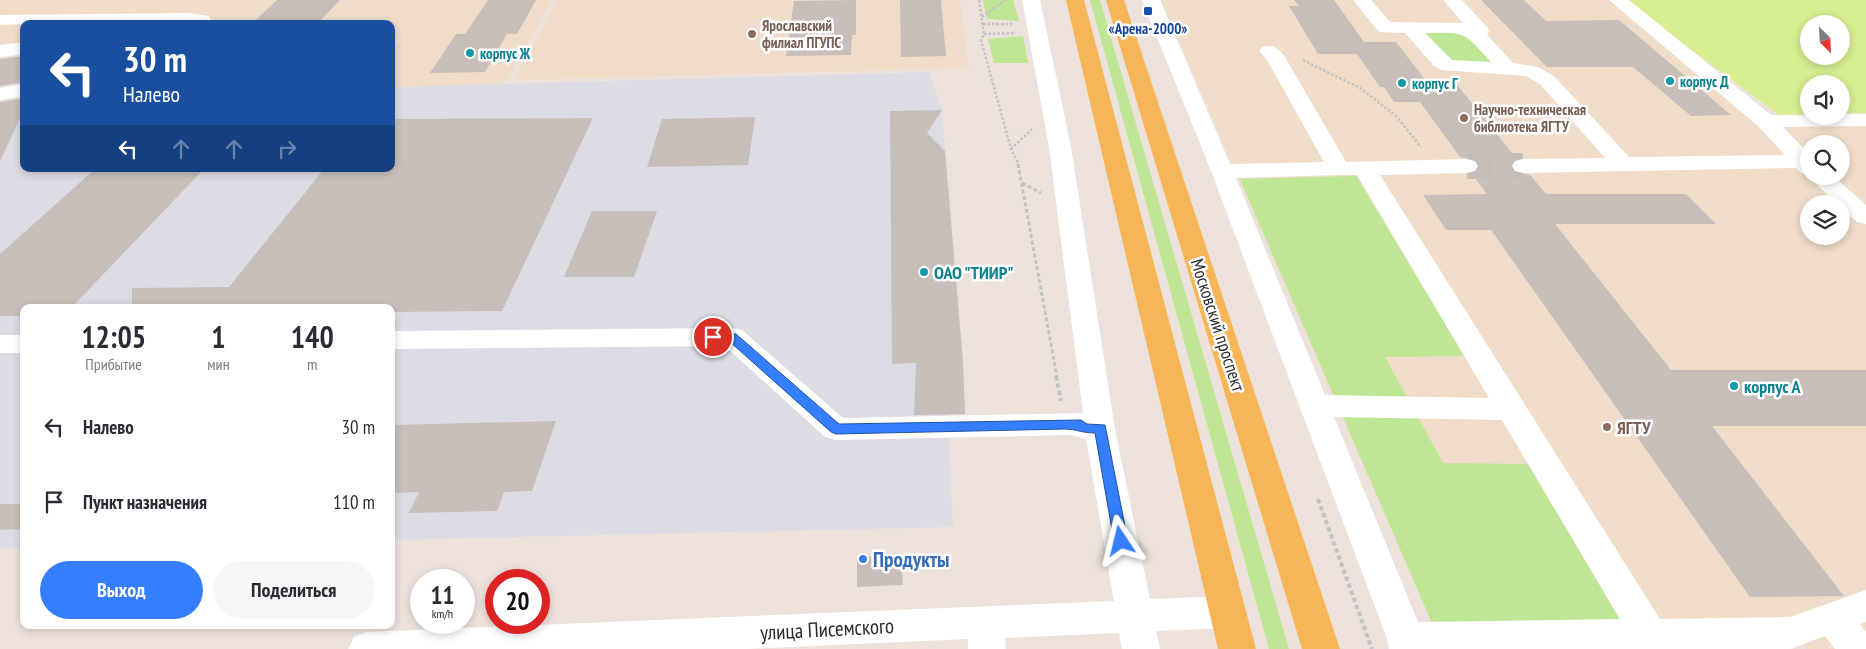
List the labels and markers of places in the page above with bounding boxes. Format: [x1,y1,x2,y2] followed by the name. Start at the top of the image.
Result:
[1142,5,1154,17] marker: «Арена-2000»
[762,16,841,52] place label: Ярославский филиал ПГУПС
[1109,19,1187,38] place label: «Арена-2000»
[746,28,758,40] marker: Ярославский филиал ПГУПС
[480,44,531,63] place label: корпус Ж
[464,47,476,59] marker: корпус Ж
[1680,72,1729,91] place label: корпус Д
[1412,74,1458,93] place label: корпус Г
[1664,75,1676,87] marker: корпус Д
[1396,77,1408,89] marker: корпус Г
[1474,100,1586,136] place label: Научно-техническая библиотека ЯГТУ
[1458,112,1470,124] marker: Научно-техническая библиотека ЯГТУ
[934,261,1014,284] place label: ОАО "ТИИР"
[918,266,930,278] marker: ОАО "ТИИР"
[692,316,734,358] pin
[1744,375,1801,398] place label: корпус А
[1728,380,1740,392] marker: корпус А
[1617,416,1651,439] place label: ЯГТУ
[1601,421,1613,433] marker: ЯГТУ
[873,546,949,573] place label: Продукты
[857,553,869,565] marker: Продукты

